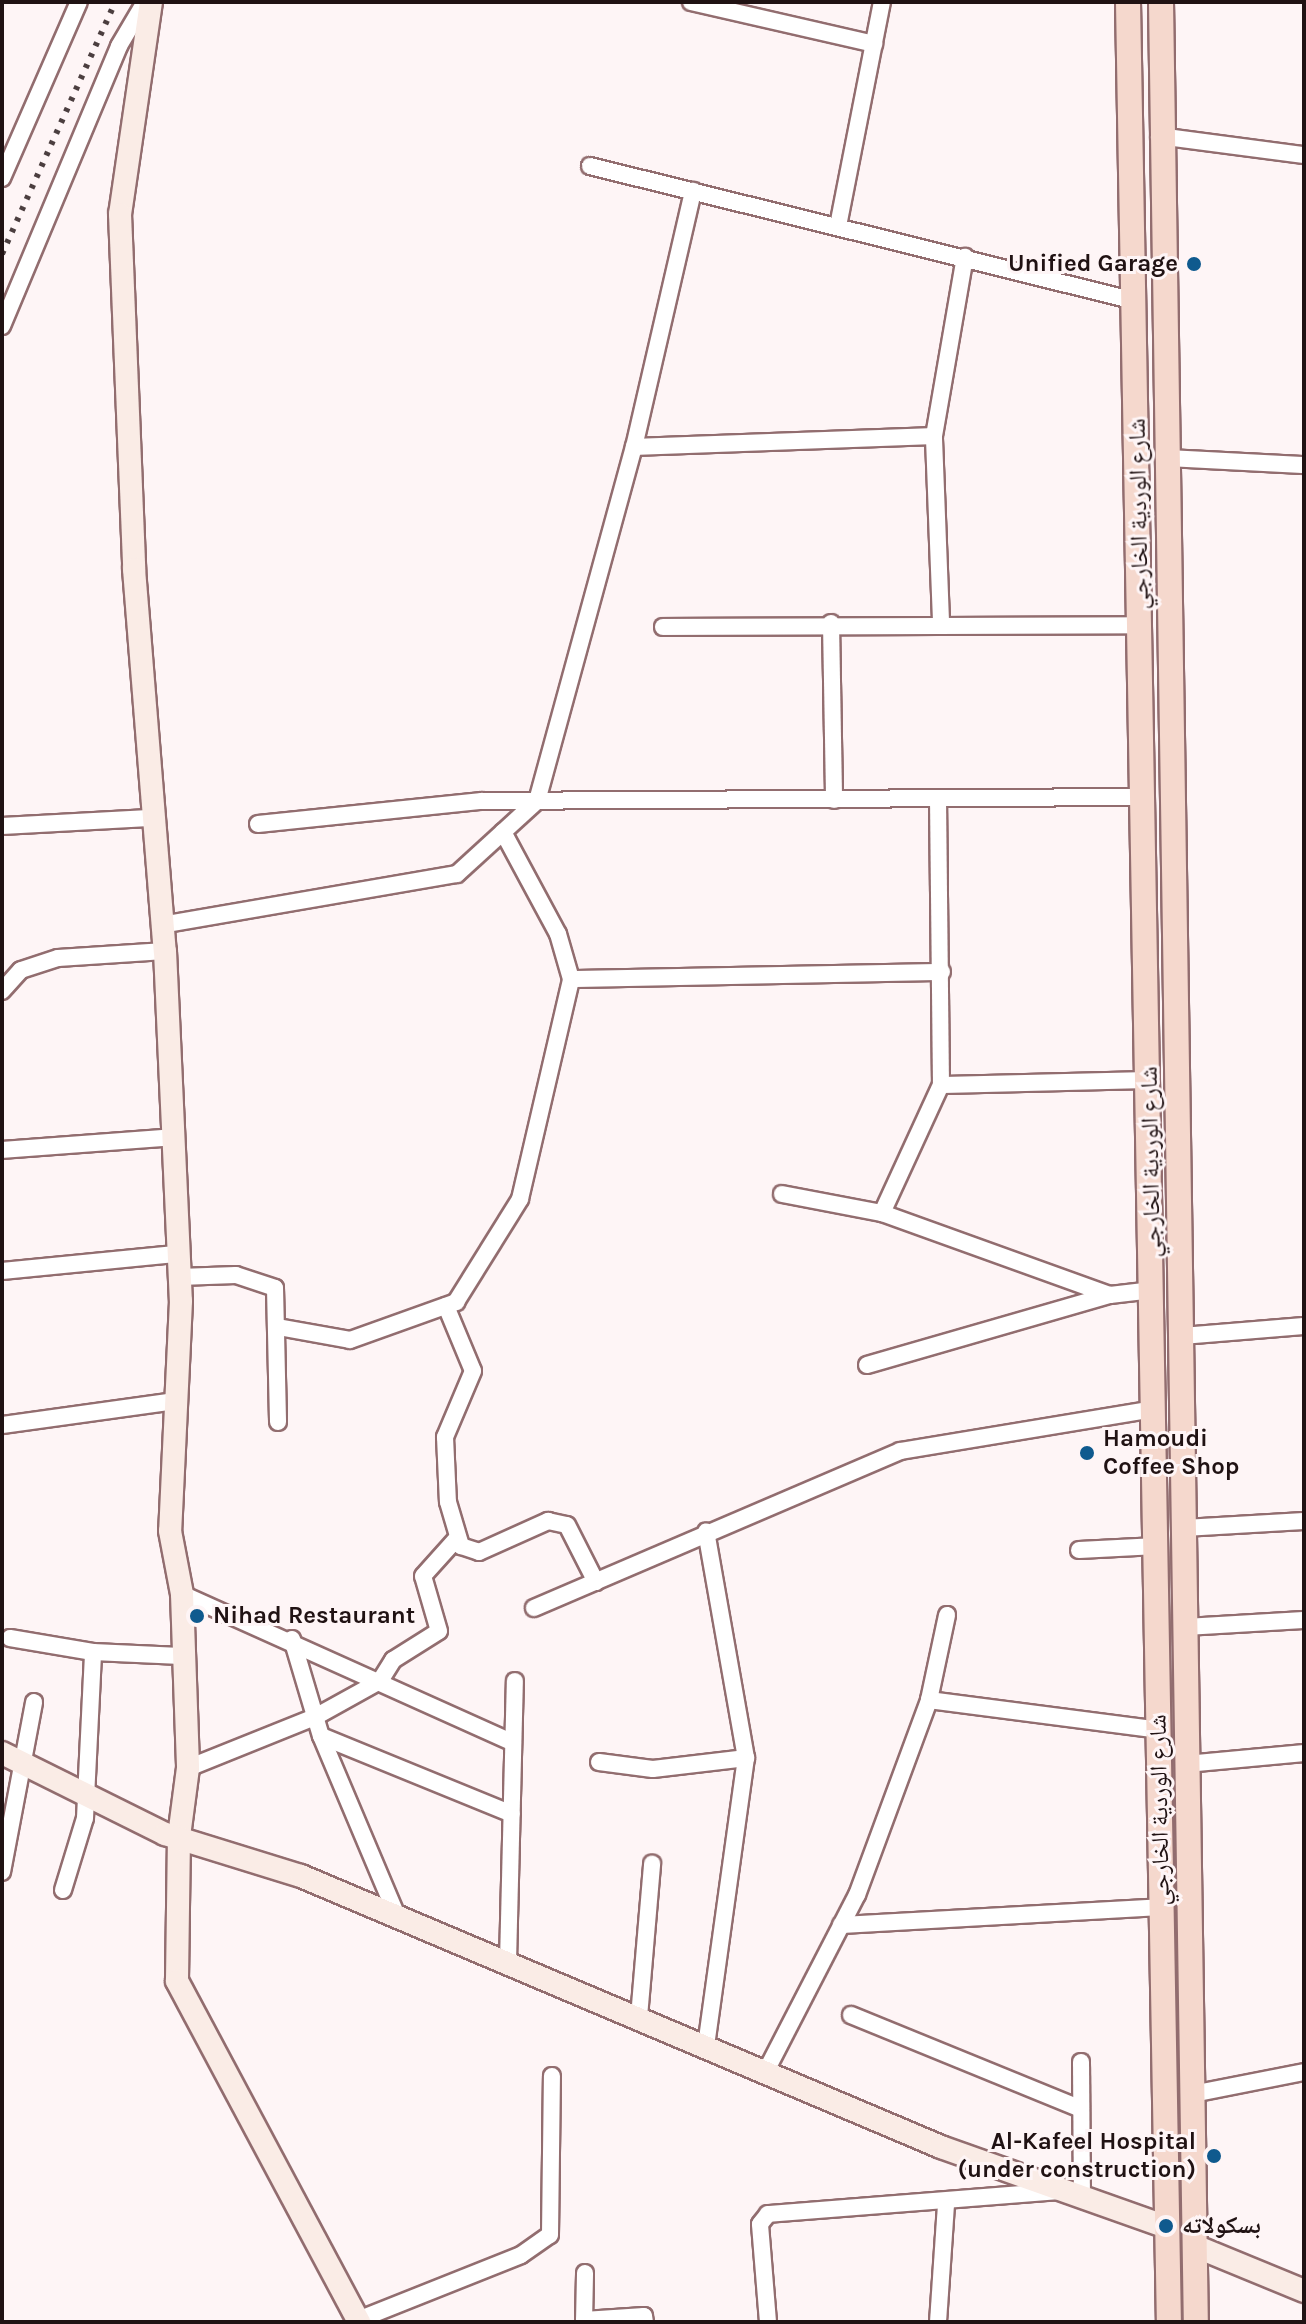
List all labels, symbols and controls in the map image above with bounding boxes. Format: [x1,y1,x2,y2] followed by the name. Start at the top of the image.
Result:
[1008,250,1178,278] place label: Unified Garage
[1185,255,1203,273] marker: Unified Garage
[1123,418,1155,610] street label: شارع الوردية الخارجي
[1135,1066,1167,1258] street label: شارع الوردية الخارجي
[1103,1425,1239,1481] place label: Hamoudi Coffee Shop
[1078,1444,1096,1462] marker: Hamoudi Coffee Shop
[213,1602,415,1630] place label: Nihad Restaurant
[188,1607,206,1625] marker: Nihad Restaurant
[1144,1714,1176,1906] street label: شارع الوردية الخارجي
[957,2128,1196,2184] place label: Al-Kafeel Hospital (under construction)
[1203,2145,1225,2167] marker: Al-Kafeel Hospital (under construction)
[1182,2212,1261,2240] place label: بسكولاته
[1157,2217,1175,2235] marker: بسكولاته

